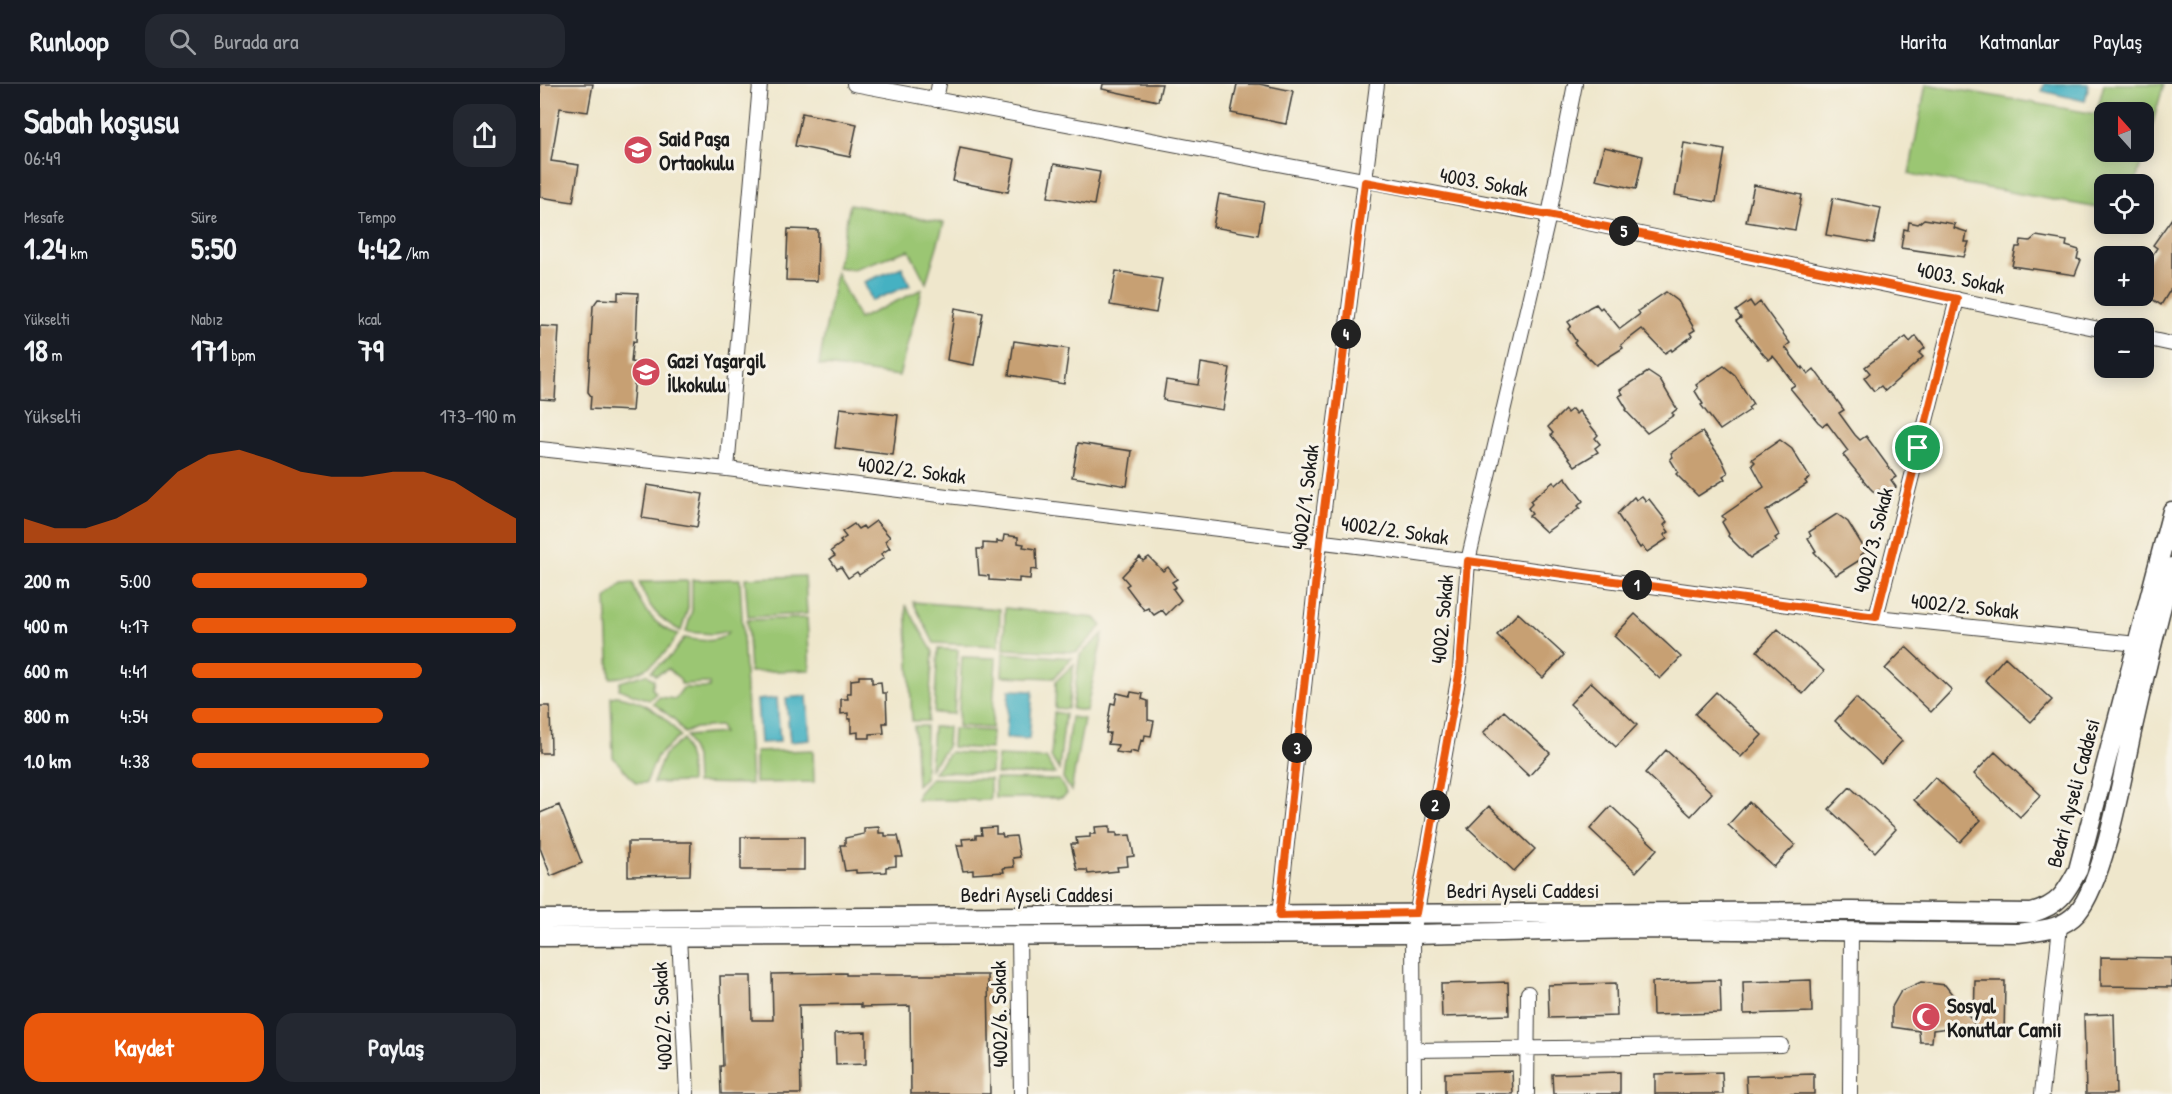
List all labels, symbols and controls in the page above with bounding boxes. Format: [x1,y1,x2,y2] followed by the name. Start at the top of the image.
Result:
[145,14,565,68] search box
[30,22,109,60] text: Runloop
[166,25,199,58] icon: search
[214,26,299,56] text: Burada ara
[1900,27,1947,56] text: Harita
[1980,27,2060,56] text: Katmanlar
[2093,27,2142,56] text: Paylaş
[24,99,179,143] text: Sabah koşusu
[2094,102,2154,162] north arrow
[2094,102,2154,378] map controls
[453,104,516,167] button: share
[659,124,734,177] place label: Said Paşa Ortaokulu
[622,134,654,166] school or university icon: Said Paşa Ortaokulu
[24,144,60,171] text: 06:49
[1438,160,1531,204] street label: 4003. Sokak
[2094,174,2154,234] button: locate
[24,206,64,228] text: Mesafe
[191,206,217,228] text: Süre
[358,206,396,228] text: Tempo
[1609,216,1639,246] pin: 5
[1621,220,1627,242] text: 5
[24,228,67,268] text: 1.24
[191,228,237,268] text: 5:50
[358,228,402,268] text: 4:42
[67,242,88,264] text: km
[402,242,429,264] text: /km
[2094,246,2154,306] button: +
[1914,255,2008,302] street label: 4003. Sokak
[24,308,70,330] text: Yükselti
[191,308,223,330] text: Nabız
[358,308,381,330] text: kcal
[2094,318,2154,378] button: −
[1331,319,1361,349] pin: 4
[1343,323,1349,345] text: 4
[24,330,48,370] text: 18
[191,330,228,370] text: 171
[358,330,384,370] text: 79
[48,344,62,366] text: m
[228,344,256,366] text: bpm
[667,346,766,399] place label: Gazi Yaşargil İlkokulu
[630,356,662,388] school or university icon: Gazi Yaşargil İlkokulu
[24,402,81,429] text: Yükselti
[440,402,516,429] text: 173–190 m
[1892,422,1943,473] pin
[1901,431,1934,464] icon: arrive
[1284,442,1326,551] street label: 4002/1. Sokak
[856,449,968,491] street label: 4002/2. Sokak
[1846,484,1900,596] street label: 4002/3. Sokak
[1339,508,1451,552] street label: 4002/2. Sokak
[24,567,69,594] text: 200 m
[120,567,151,594] text: 5:00
[1622,570,1652,600] pin: 1
[1424,573,1460,665] street label: 4002. Sokak
[1634,574,1640,596] text: 1
[1910,586,2021,626] street label: 4002/2. Sokak
[24,612,68,639] text: 400 m
[120,612,149,639] text: 4:17
[24,657,68,684] text: 600 m
[120,657,147,684] text: 4:41
[24,702,69,729] text: 800 m
[120,702,148,729] text: 4:54
[2039,715,2107,871] street label: Bedri Ayseli Caddesi
[1282,733,1312,763] pin: 3
[1293,737,1301,759] text: 3
[24,747,71,774] text: 1.0 km
[120,747,150,774] text: 4:38
[1420,790,1450,820] pin: 2
[1431,794,1439,816] text: 2
[1447,876,1599,905] street label: Bedri Ayseli Caddesi
[961,880,1113,909] street label: Bedri Ayseli Caddesi
[984,960,1014,1068] street label: 4002/6. Sokak
[645,961,679,1071] street label: 4002/2. Sokak
[1947,991,2062,1044] place label: Sosyal Konutlar Camii
[1910,1001,1942,1033] mosque icon: Sosyal Konutlar Camii
[24,1013,264,1082] button: Kaydet
[276,1013,516,1082] button: Paylaş

